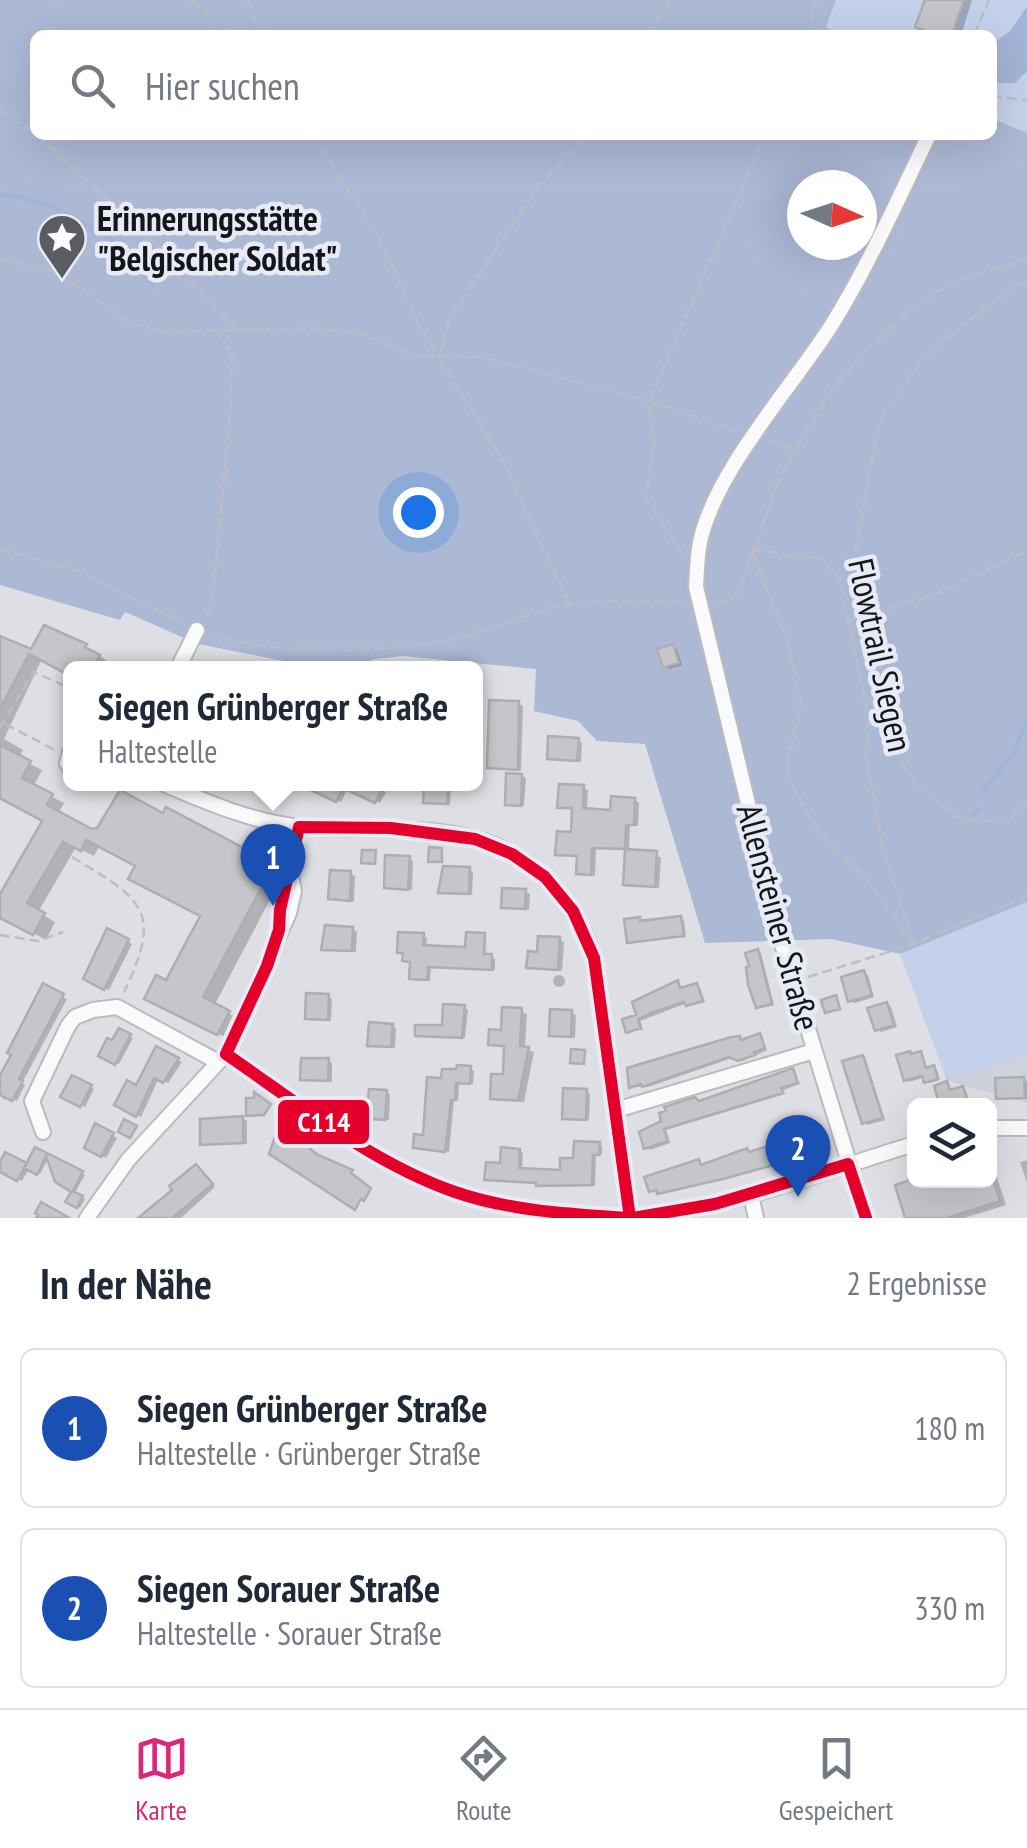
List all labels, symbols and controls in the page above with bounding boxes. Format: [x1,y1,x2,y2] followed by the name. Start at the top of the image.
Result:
[30,30,997,140] search box
[65,58,120,113] icon: search
[145,61,300,110] text: Hier suchen
[787,170,877,260] north arrow
[97,195,338,281] place label: Erinnerungsstätte "Belgischer Soldat"
[36,212,88,280] place icon: Erinnerungsstätte "Belgischer Soldat"
[393,487,444,538] your location
[838,554,924,756] street label: Flowtrail Siegen
[63,661,483,791] popup
[98,681,448,730] text: Siegen Grünberger Straße
[98,730,218,772] text: Haltestelle
[727,799,831,1035] street label: Allensteiner Straße
[240,824,306,906] pin: 1
[276,1098,371,1146] line badge: C114
[907,1098,997,1188] map controls
[907,1098,997,1188] button: layers
[298,1103,351,1140] text: C114
[766,1114,830,1197] pin: 2
[40,1256,212,1311] text: In der Nähe
[847,1262,987,1304] text: 2 Ergebnisse
[137,1383,488,1432] text: Siegen Grünberger Straße
[67,1407,82,1449] text: 1
[914,1407,985,1449] text: 180 m
[137,1432,481,1474] text: Haltestelle · Grünberger Straße
[137,1563,440,1612] text: Siegen Sorauer Straße
[67,1587,82,1629] text: 2
[914,1587,985,1629] text: 330 m
[137,1612,442,1654] text: Haltestelle · Sorauer Straße
[134,1731,189,1828] tab: Karte
[456,1731,512,1828] tab: Route
[779,1731,893,1828] tab: Gespeichert

